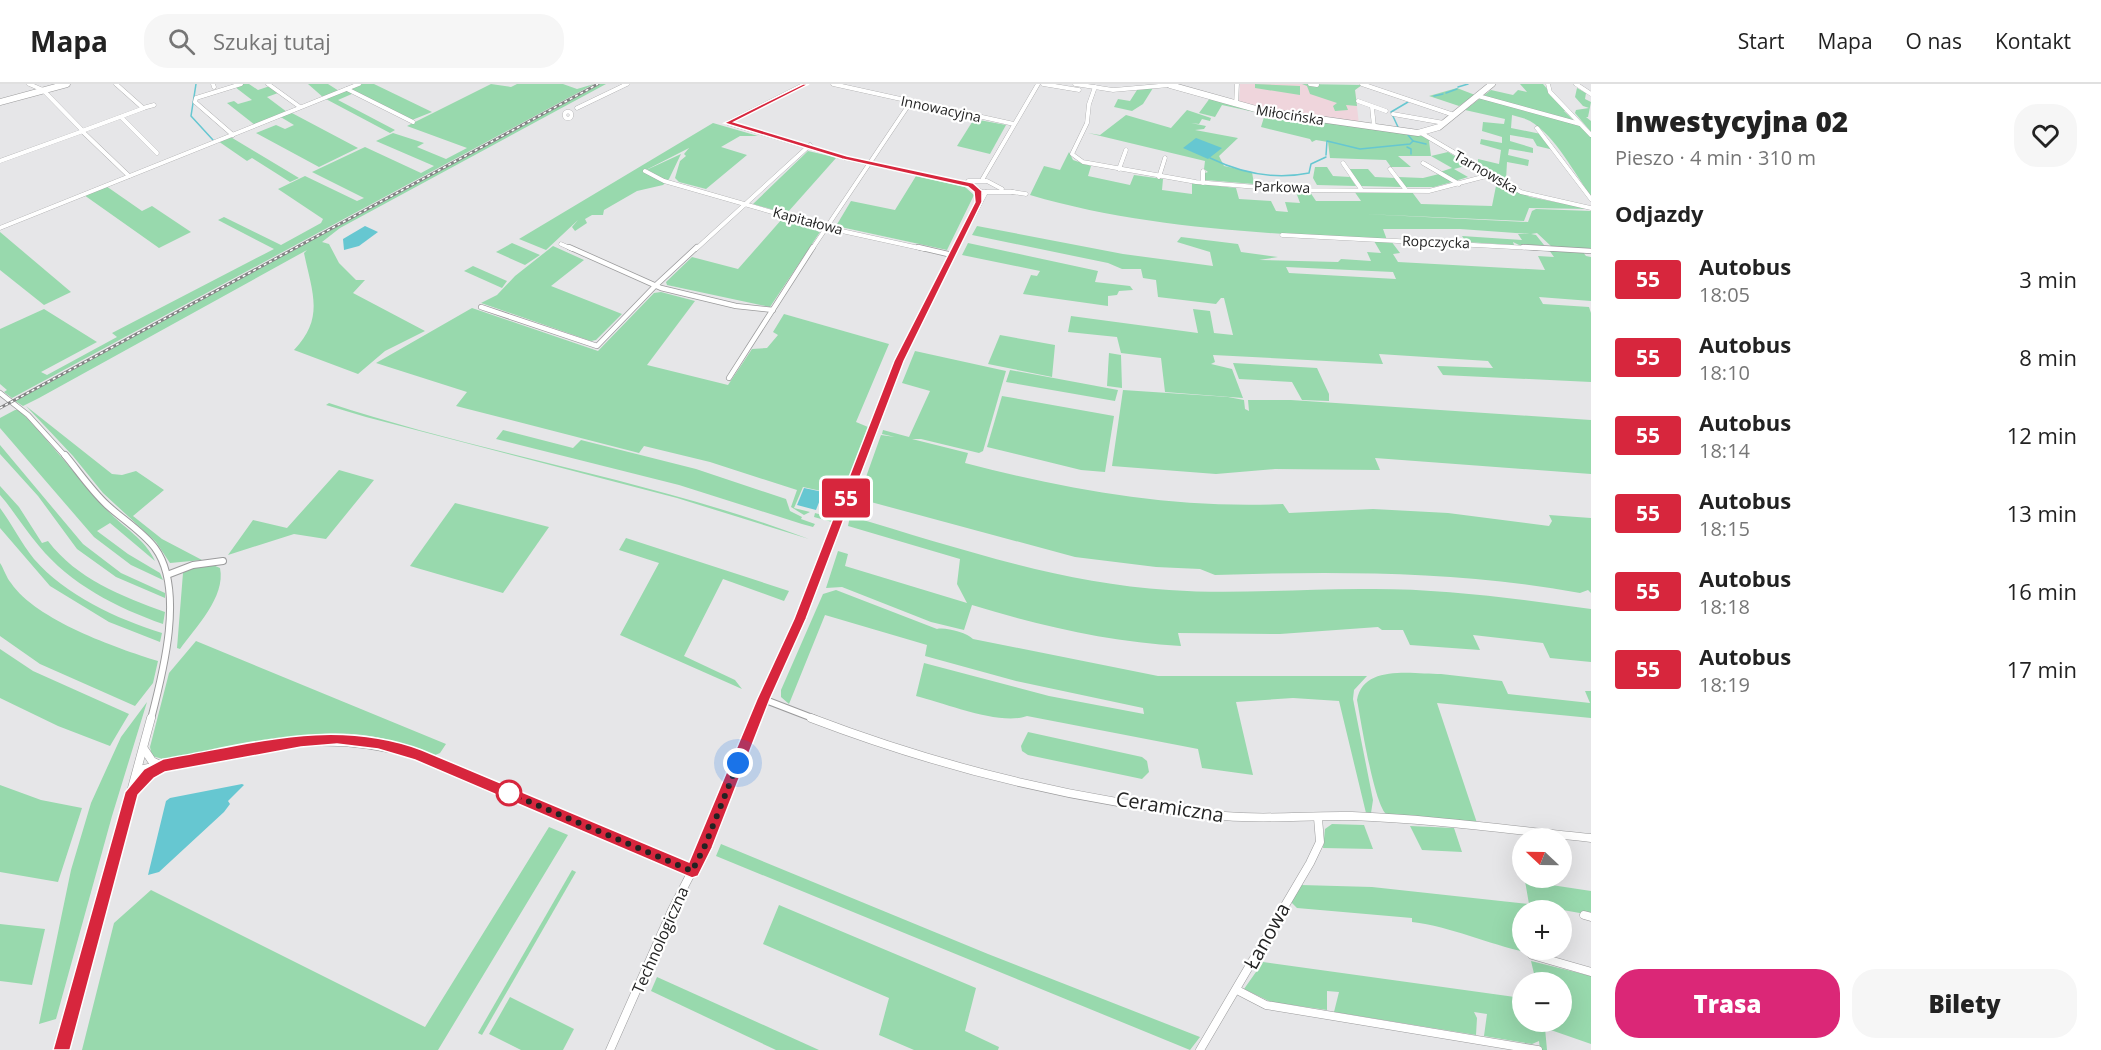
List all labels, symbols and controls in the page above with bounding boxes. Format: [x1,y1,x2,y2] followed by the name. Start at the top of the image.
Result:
[144,14,564,68] search box
[30,22,108,60] text: Mapa
[165,25,198,58] icon: search
[213,26,331,56] text: Szukaj tutaj
[1738,27,1785,55] text: Start
[1818,27,1873,55] text: Mapa
[1906,27,1962,55] text: O nas
[1995,27,2071,55] text: Kontakt
[899,91,983,126] street label: Innowacyjna
[1255,100,1326,129] street label: Miłocińska
[1615,102,1848,140] text: Inwestycyjna 02
[2014,104,2077,167] button: heart
[1615,144,1816,171] text: Pieszo · 4 min · 310 m
[1451,146,1522,198] street label: Tarnowska
[1254,176,1310,197] street label: Parkowa
[1615,198,1704,228] text: Odjazdy
[771,202,845,239] street label: Kapitałowa
[1402,231,1470,252] street label: Ropczycka
[1699,251,1791,281] text: Autobus
[2019,264,2077,294] text: 3 min
[1636,265,1660,293] text: 55
[1699,281,1750,308] text: 18:05
[1699,329,1791,359] text: Autobus
[2019,342,2077,372] text: 8 min
[1636,343,1660,371] text: 55
[1699,359,1750,386] text: 18:10
[1699,407,1791,437] text: Autobus
[2007,420,2077,450] text: 12 min
[1636,421,1660,449] text: 55
[1699,437,1750,464] text: 18:14
[819,478,873,518] line badge: 55
[834,484,858,512] text: 55
[1699,485,1791,515] text: Autobus
[2007,498,2077,528] text: 13 min
[1636,499,1660,527] text: 55
[1699,515,1750,542] text: 18:15
[1699,563,1791,593] text: Autobus
[2007,576,2077,606] text: 16 min
[1636,577,1660,605] text: 55
[1699,593,1750,620] text: 18:18
[1699,641,1791,671] text: Autobus
[2007,654,2077,684] text: 17 min
[1636,655,1660,683] text: 55
[1699,671,1750,698] text: 18:19
[723,748,753,778] your location
[496,780,522,806] unlabelled marker
[1114,785,1226,828] street label: Ceramiczna
[1512,828,1572,888] north arrow
[1512,828,1572,1032] map controls
[627,883,693,997] street label: Technologiczna
[1237,898,1296,974] street label: Łanowa
[1512,900,1572,960] button: +
[1615,969,1840,1038] button: Trasa
[1852,969,2077,1038] button: Bilety
[1512,972,1572,1032] button: −

